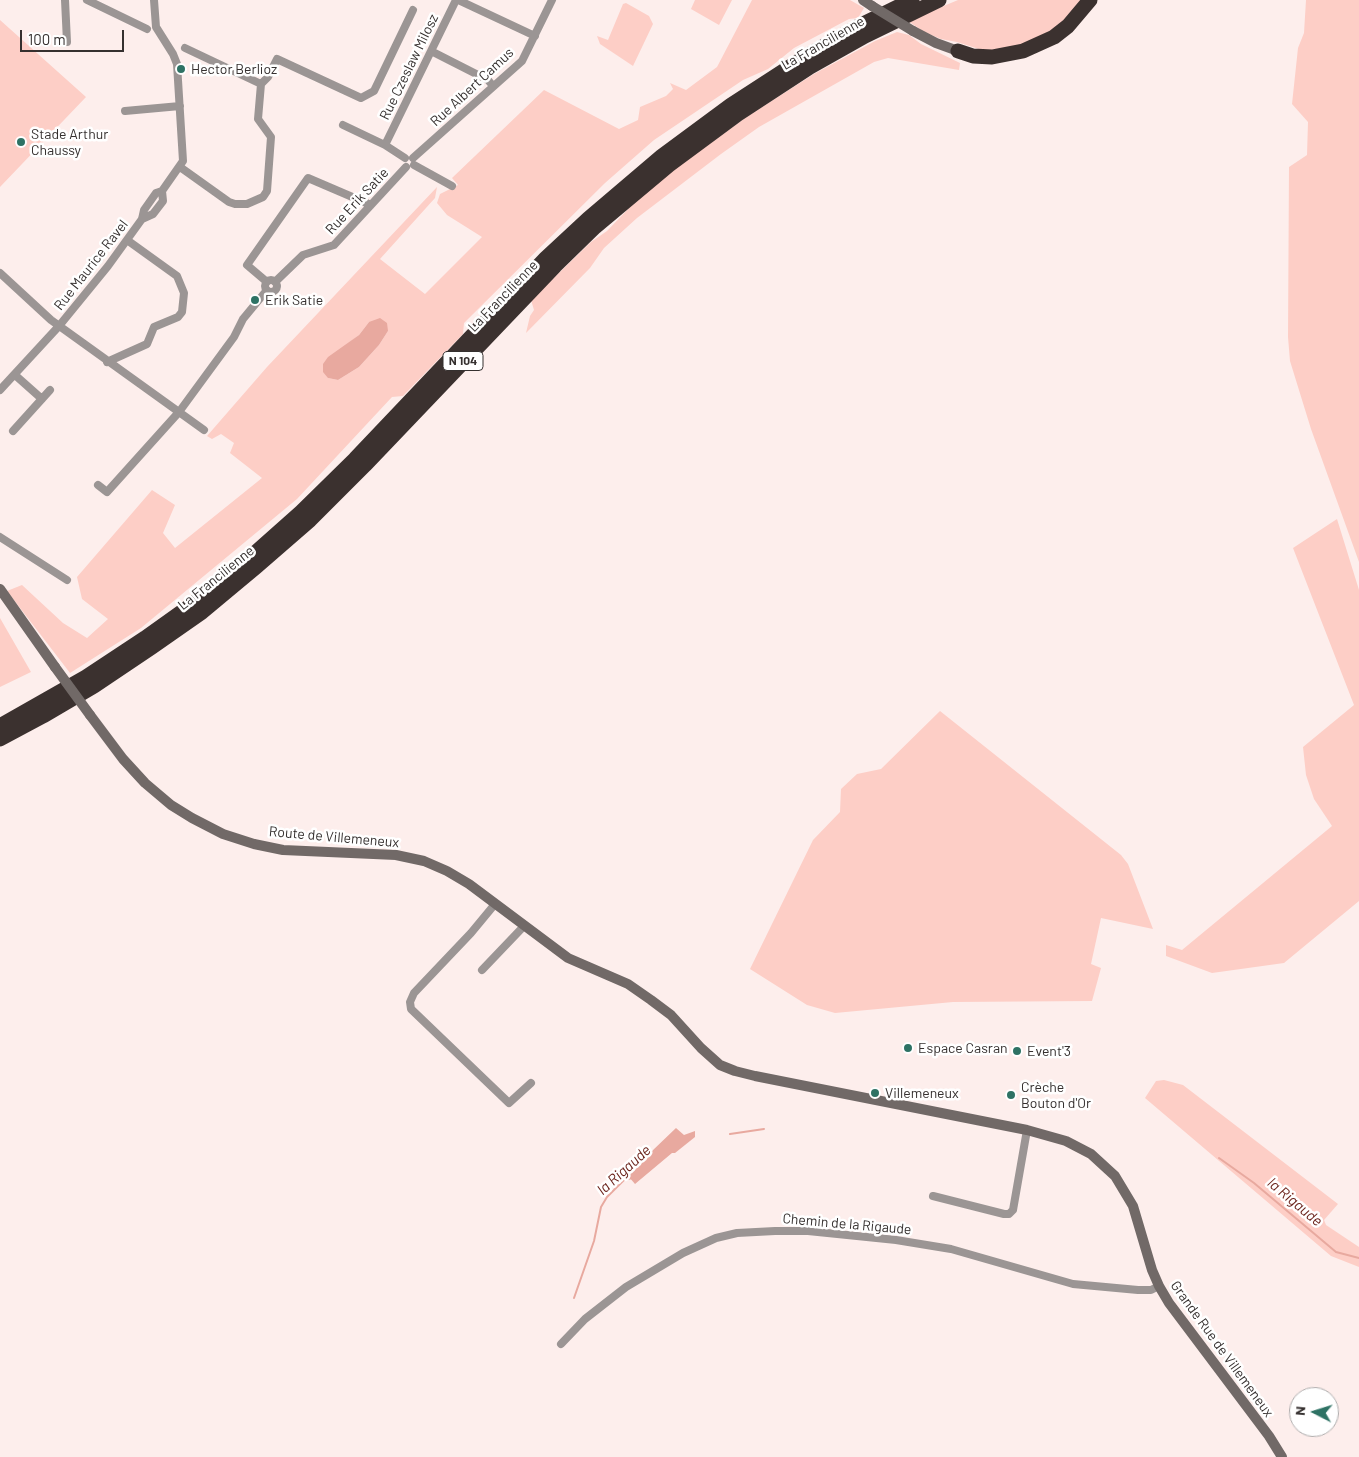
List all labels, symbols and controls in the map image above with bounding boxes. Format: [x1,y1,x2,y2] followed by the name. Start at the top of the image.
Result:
[376,11,442,123] street label: Rue Czeslaw Milosz
[779,12,867,74] street label: La Francilienne
[22,20,126,52] scale bar
[28,30,66,48] text: 100 m
[427,44,517,130] street label: Rue Albert Camus
[191,61,277,77] place label: Hector Berlioz
[175,63,187,75] marker: Hector Berlioz
[31,126,108,158] place label: Stade Arthur Chaussy
[15,136,27,148] marker: Stade Arthur Chaussy
[322,164,392,238] street label: Rue Erik Satie
[51,217,131,313] street label: Rue Maurice Ravel
[465,257,541,335] street label: La Francilienne
[265,292,323,308] place label: Erik Satie
[249,294,261,306] marker: Erik Satie
[443,352,483,371] road number: N 104
[175,542,257,614] street label: La Francilienne
[268,823,400,851] street label: Route de Villemeneux
[918,1040,1008,1056] place label: Espace Casran
[902,1042,914,1054] marker: Espace Casran
[1027,1043,1071,1059] place label: Event'3
[1011,1045,1023,1057] marker: Event'3
[1021,1079,1091,1112] place label: Crèche Bouton d'Or
[885,1085,959,1101] place label: Villemeneux
[869,1087,881,1099] marker: Villemeneux
[1005,1089,1017,1101] marker: Crèche Bouton d'Or
[593,1141,655,1199] water label: la Rigaude
[1264,1174,1326,1230] water label: la Rigaude
[782,1210,912,1238] street label: Chemin de la Rigaude
[1167,1278,1277,1420] street label: Grande Rue de Villemeneux
[1289,1387,1339,1437] north arrow
[1291,1405,1308,1416] text: N

